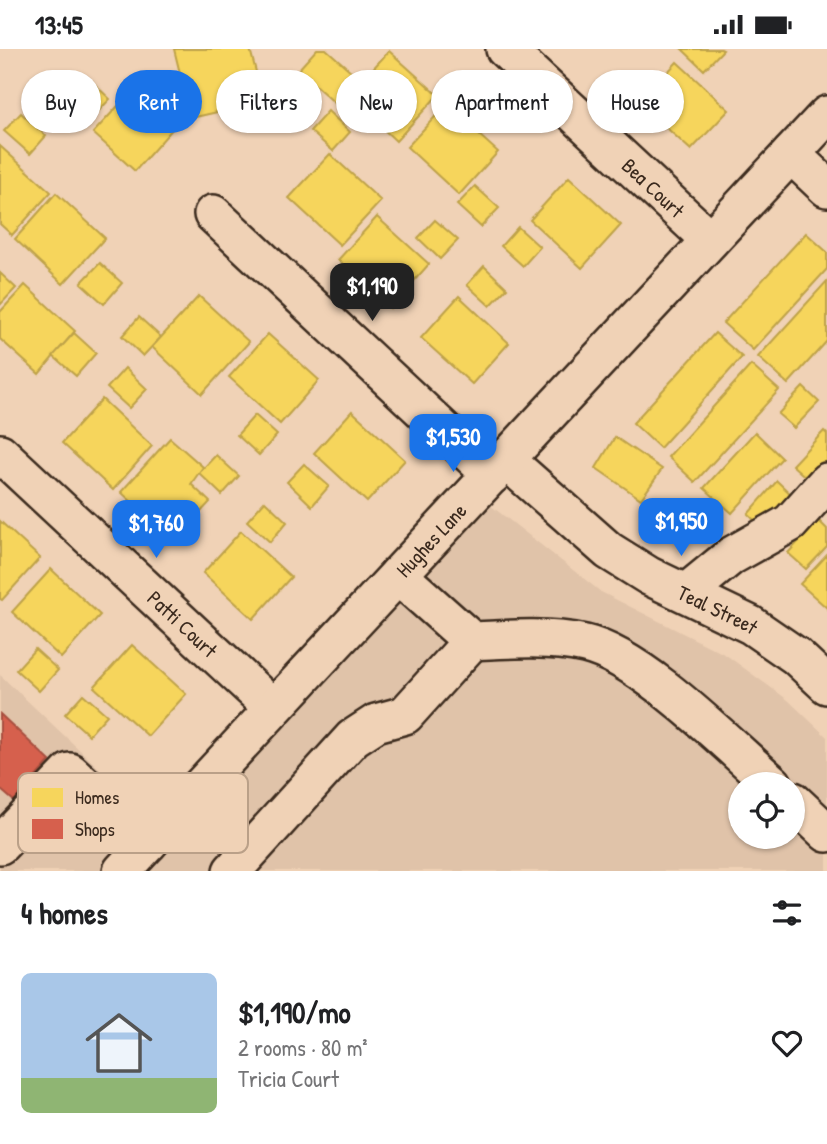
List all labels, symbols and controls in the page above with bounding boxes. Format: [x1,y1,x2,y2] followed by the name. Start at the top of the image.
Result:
[35,7,83,42] text: 13:45
[21,70,101,133] chip: Buy
[115,70,202,133] chip: Rent
[216,70,322,133] chip: Filters
[336,70,417,133] chip: New
[431,70,573,133] chip: Apartment
[587,70,684,133] chip: House
[616,151,692,224] street label: Bea Court
[315,264,429,323] pin: $1,190
[346,270,398,301] text: $1,190
[396,415,510,474] pin: $1,530
[426,421,481,452] text: $1,530
[389,496,473,583] street label: Hughes Lane
[624,498,738,558] pin: $1,950
[99,501,213,560] pin: $1,760
[654,505,708,536] text: $1,950
[128,507,184,538] text: $1,760
[673,577,765,641] street label: Teal Street
[141,584,225,664] street label: Patti Court
[728,772,805,849] map controls
[728,772,805,849] button: locate
[18,773,248,853] legend
[75,784,119,810] text: Homes
[75,816,115,842] text: Shops
[21,893,108,933] text: 4 homes
[768,894,806,932] icon: filters
[238,992,351,1032] text: $1,190/mo
[77,1001,161,1085] icon: home
[768,1024,806,1062] icon: heart
[238,1032,368,1063] text: 2 rooms · 80 m²
[238,1063,339,1094] text: Tricia Court

